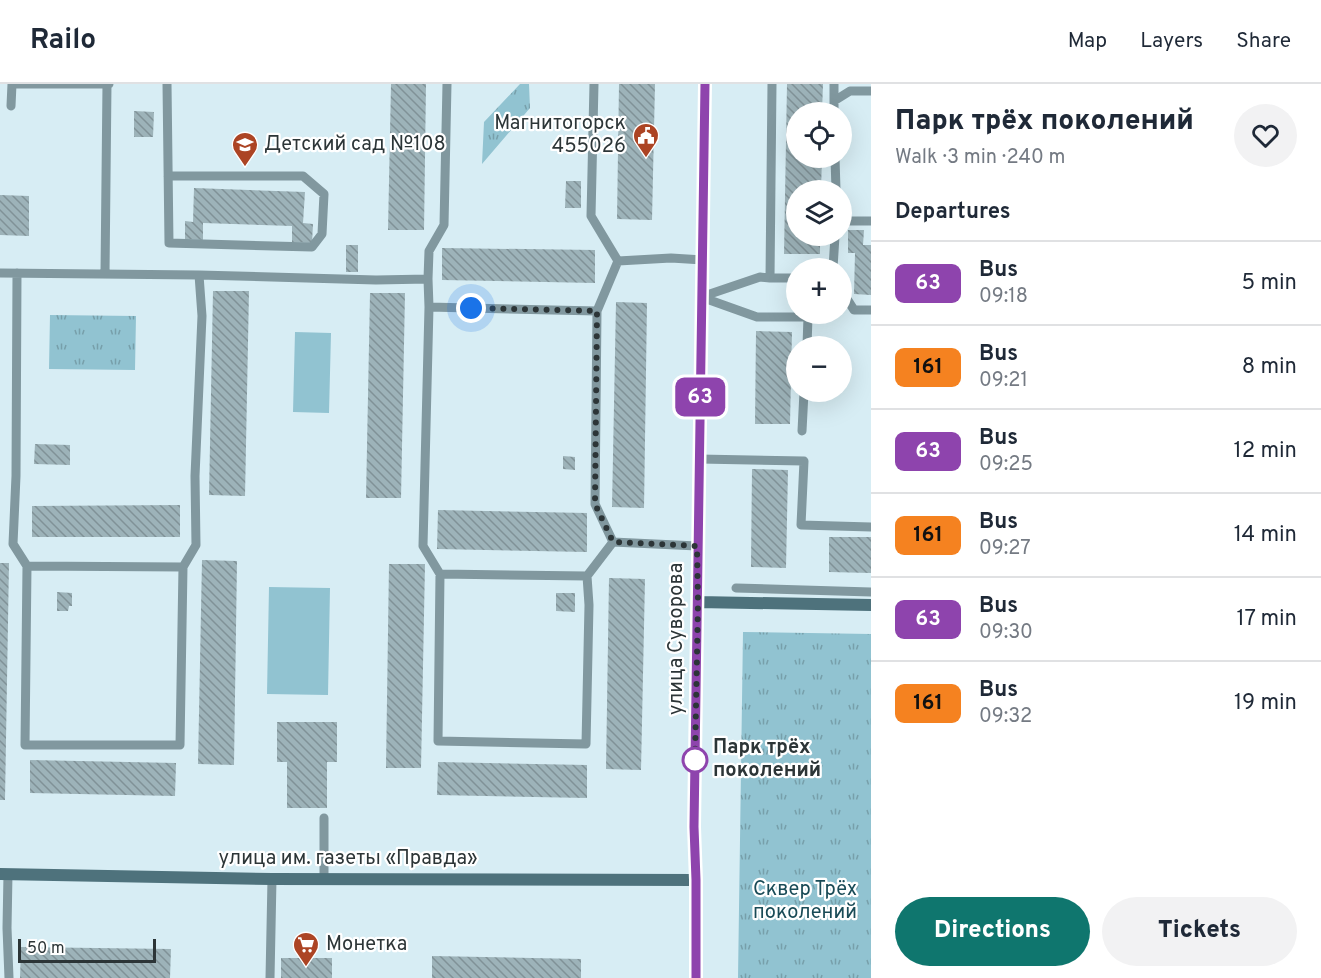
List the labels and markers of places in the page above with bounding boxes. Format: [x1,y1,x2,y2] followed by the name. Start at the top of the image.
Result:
[494,111,626,160] place label: Магнитогорск 455026
[631,121,661,159] public building icon: Магнитогорск 455026
[230,130,260,168] school or university icon: Детский сад №108
[264,132,446,158] place label: Детский сад №108
[713,735,821,784] place label: Парк трёх поколений
[682,747,708,773] marker: Парк трёх поколений
[291,930,321,968] supermarket icon: Монетка
[326,932,407,958] place label: Монетка

